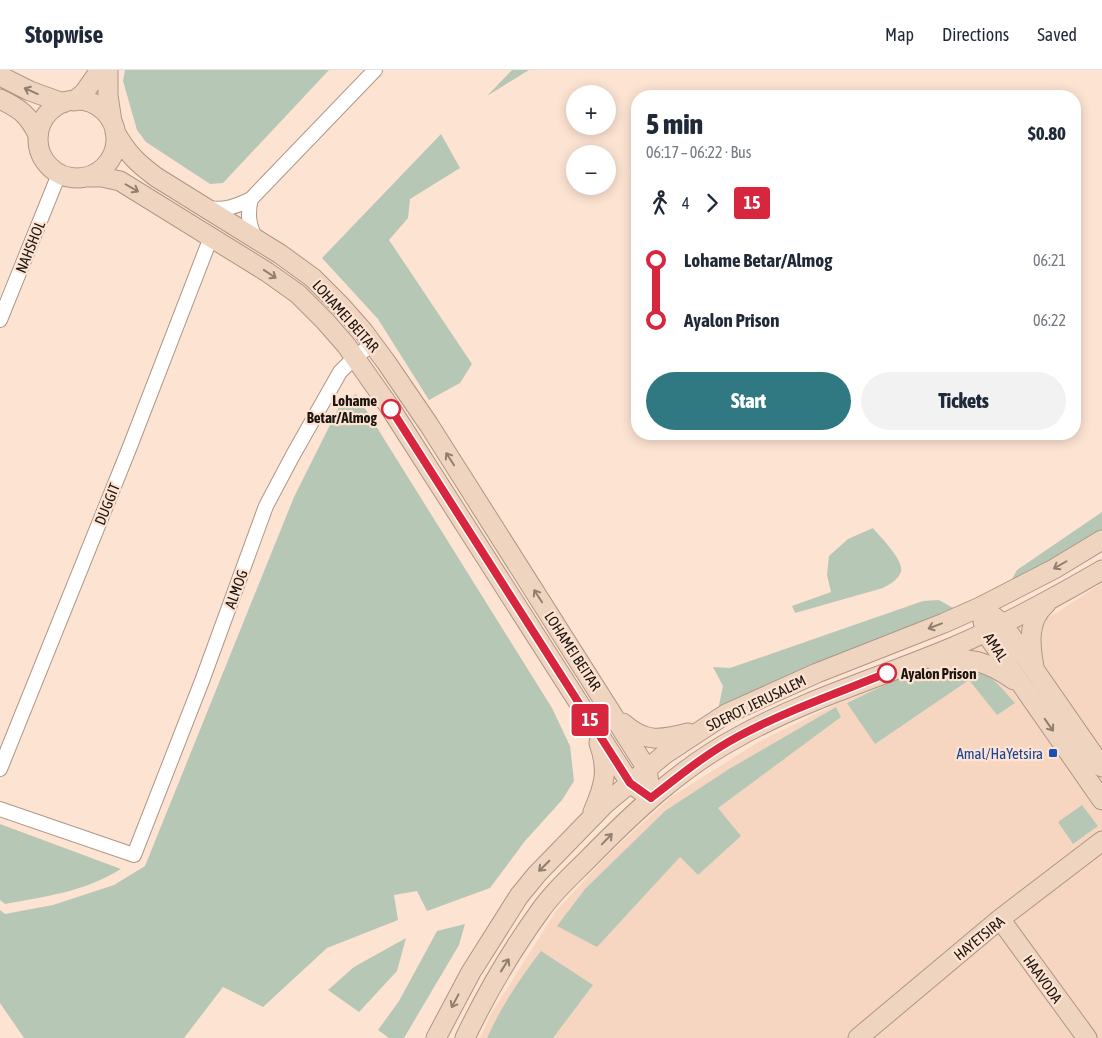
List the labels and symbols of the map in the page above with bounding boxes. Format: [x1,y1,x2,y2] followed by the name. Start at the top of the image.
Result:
[24,86,39,96] one-way arrow
[124,183,139,193] one-way arrow
[12,218,48,275] street label: NAHSHOL
[262,269,276,279] one-way arrow
[309,277,383,356] street label: LOHAMEI BEITAR
[307,392,378,426] place label: Lohame Betar/Almog
[381,399,401,419] marker: Lohame Betar/Almog
[445,453,455,467] one-way arrow
[91,480,123,527] street label: DUGGIT
[1053,560,1068,570] one-way arrow
[221,567,251,611] street label: ALMOG
[532,590,542,604] one-way arrow
[541,608,605,694] street label: LOHAMEI BEITAR
[928,622,944,631] one-way arrow
[981,630,1012,665] street label: AMAL
[877,663,897,683] marker: Ayalon Prison
[900,665,976,682] place label: Ayalon Prison
[703,671,809,735] street label: SDEROT JERUSALEM
[568,704,612,736] line badge: 15
[1045,717,1055,731] one-way arrow
[956,745,1043,762] place label: Amal/HaYetsira
[1047,747,1059,759] marker: Amal/HaYetsira
[601,833,613,845] one-way arrow
[538,860,550,873] one-way arrow
[950,912,1008,963] street label: HAYETSIRA
[1020,952,1066,1007] street label: HAAVODA
[500,958,510,972] one-way arrow
[450,994,460,1009] one-way arrow

